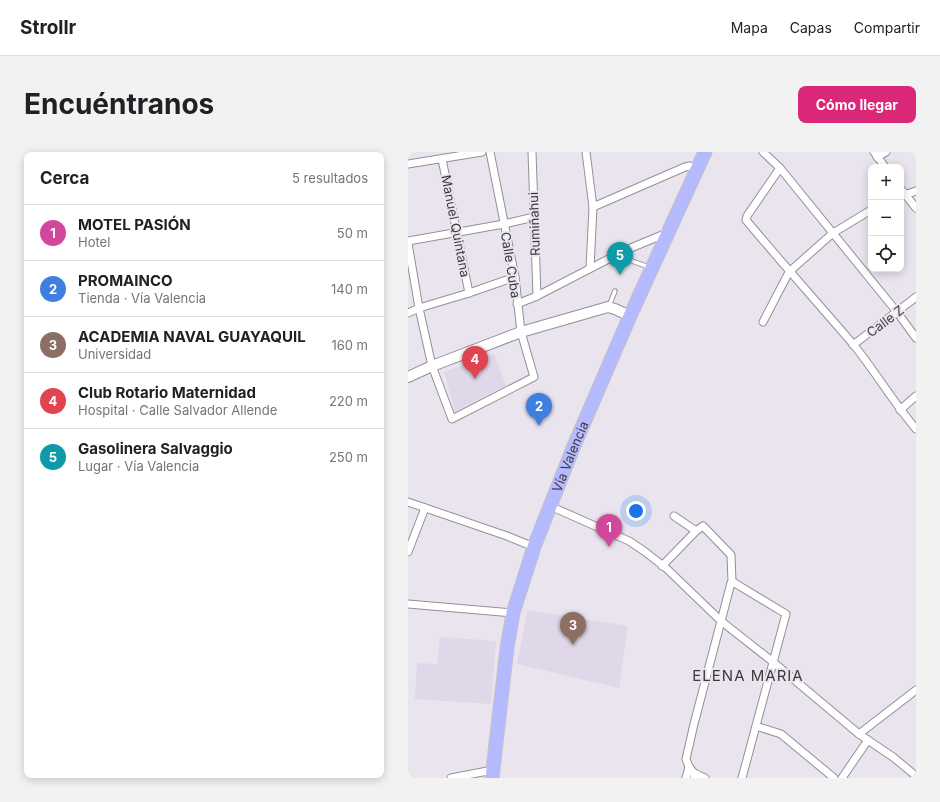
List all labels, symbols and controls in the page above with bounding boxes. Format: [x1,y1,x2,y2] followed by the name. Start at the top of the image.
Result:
[20,16,76,39] text: Strollr
[731,19,768,36] text: Mapa
[790,19,832,36] text: Capas
[854,19,920,36] text: Compartir
[798,86,916,123] button: Cómo llegar
[24,87,214,121] text: Encuéntranos
[868,164,904,272] map controls
[868,164,904,200] button: +
[40,168,89,188] text: Cerca
[292,170,368,186] text: 5 resultados
[438,173,474,279] street label: Manuel Quintana
[525,192,543,256] street label: Rumiñahui
[868,200,904,236] button: −
[78,215,191,234] text: MOTEL PASIÓN
[50,225,56,241] text: 1
[337,225,368,241] text: 50 m
[498,231,524,299] street label: Calle Cuba
[78,234,110,250] text: Hotel
[868,236,904,272] button: locate
[607,242,633,275] pin: 5
[78,271,173,290] text: PROMAINCO
[49,281,57,297] text: 2
[331,281,368,297] text: 140 m
[78,290,206,306] text: Tienda · Vía Valencia
[863,302,907,340] street label: Calle Z
[78,327,306,346] text: ACADEMIA NAVAL GUAYAQUIL
[49,337,57,353] text: 3
[331,337,368,353] text: 160 m
[78,346,151,362] text: Universidad
[462,346,488,379] pin: 4
[78,383,256,402] text: Club Rotario Maternidad
[49,393,57,409] text: 4
[329,393,368,409] text: 220 m
[526,393,552,426] pin: 2
[78,402,277,418] text: Hospital · Calle Salvador Allende
[548,419,592,494] street label: Vía Valencia
[78,439,233,458] text: Gasolinera Salvaggio
[49,449,57,465] text: 5
[329,449,368,465] text: 250 m
[78,458,199,474] text: Lugar · Vía Valencia
[626,501,646,521] your location
[596,514,622,547] pin: 1
[560,612,586,645] pin: 3
[692,666,804,685] district label: ELENA MARIA

